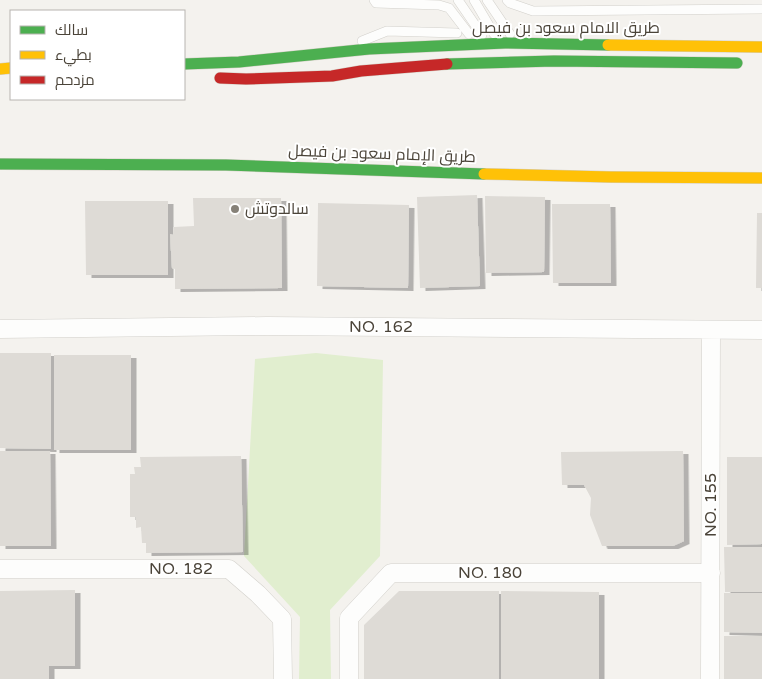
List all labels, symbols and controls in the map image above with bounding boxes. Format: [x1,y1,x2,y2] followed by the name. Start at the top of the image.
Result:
[10,10,185,100] legend
[472,18,660,39] street label: طريق الامام سعود بن فيصل
[55,21,88,39] text: سالك
[55,46,92,67] text: بطيء
[55,71,95,90] text: مزدحم
[288,141,476,168] street label: طريق الإمام سعود بن فيصل
[245,199,309,219] place label: سالدوتش
[229,203,241,215] marker: سالدوتش
[349,317,413,337] street label: NO. 162
[701,473,721,537] street label: NO. 155
[149,559,213,579] street label: NO. 182
[458,563,522,583] street label: NO. 180

